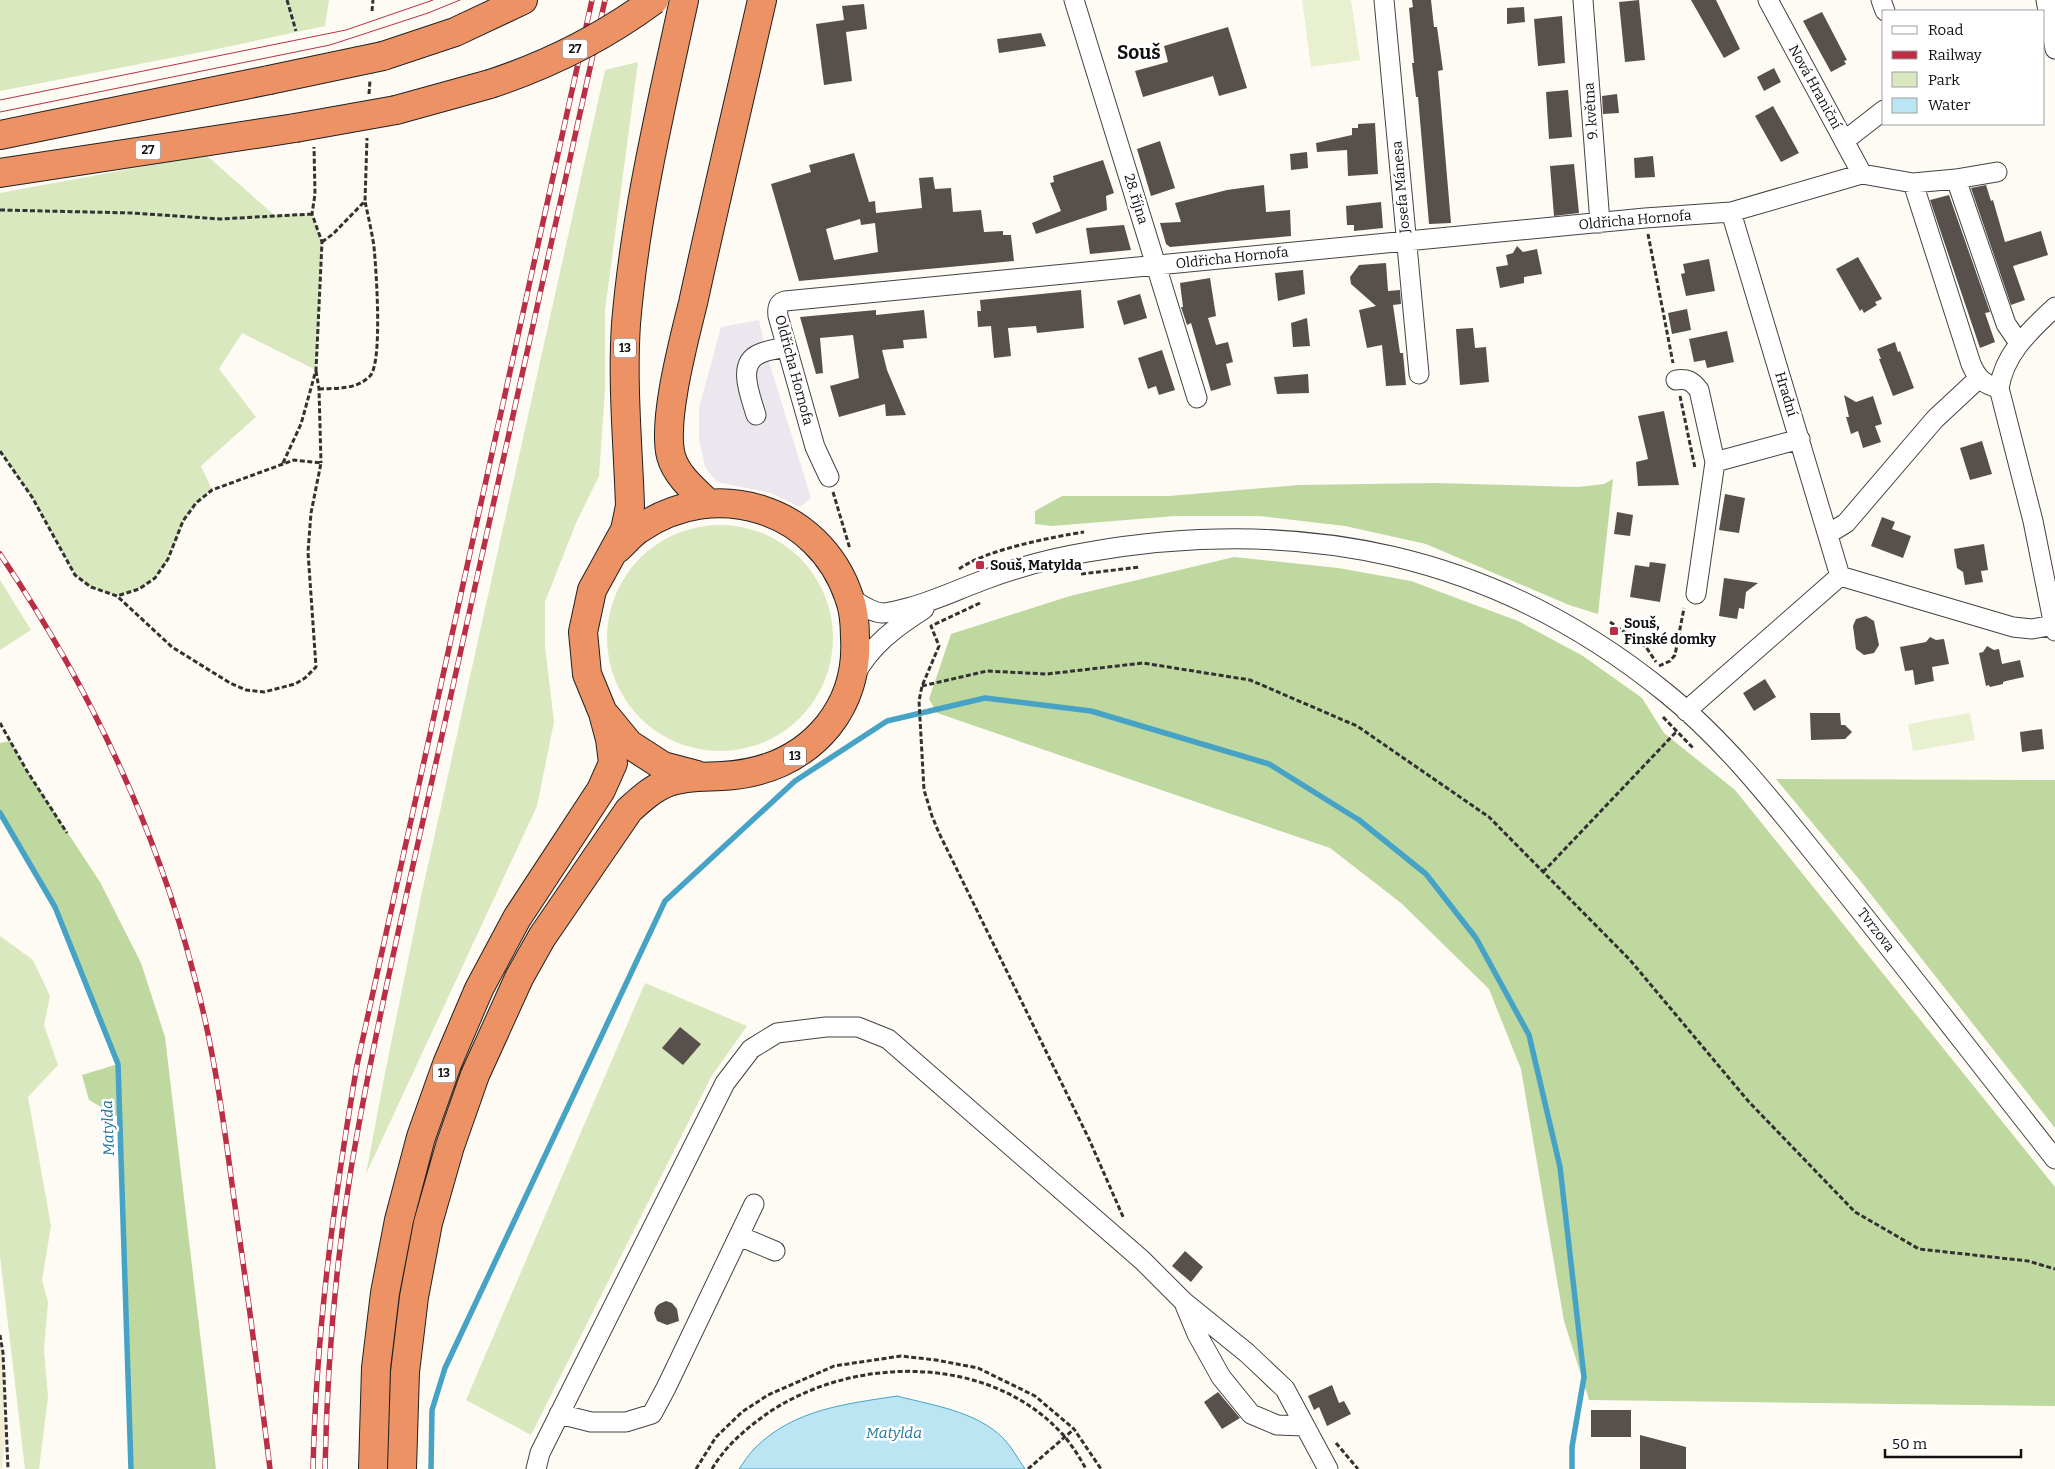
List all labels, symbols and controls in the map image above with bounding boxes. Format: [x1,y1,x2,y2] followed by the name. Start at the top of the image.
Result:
[1882,10,2045,125] legend
[1928,21,1963,39] text: Road
[562,40,588,59] road number: 27
[1117,41,1161,64] district label: Souš
[1785,42,1846,133] street label: Nová Hraniční
[1928,46,1982,64] text: Railway
[1928,71,1960,89] text: Park
[1580,81,1601,140] street label: 9. května
[1928,96,1971,114] text: Water
[136,140,160,160] road number: 27
[1388,140,1414,235] street label: Josefa Mánesa
[1120,172,1152,227] street label: 28. října
[1578,207,1692,233] street label: Oldřicha Hornofa
[1175,244,1290,272] street label: Oldřicha Hornofa
[771,313,817,427] street label: Oldřicha Hornofa
[614,338,636,358] road number: 13
[1771,370,1801,419] street label: Hradní
[990,557,1082,574] place label: Souš, Matylda
[974,559,986,571] marker: Souš, Matylda
[1624,615,1716,648] place label: Souš, Finské domky
[1608,625,1620,637] marker: Souš, Finské domky
[784,746,806,766] road number: 13
[1854,905,1899,955] street label: Tvrzova
[433,1064,455,1082] road number: 13
[98,1100,118,1156] water label: Matylda
[866,1424,922,1442] water label: Matylda
[1885,1426,2021,1458] scale bar
[1892,1435,1928,1453] text: 50 m

